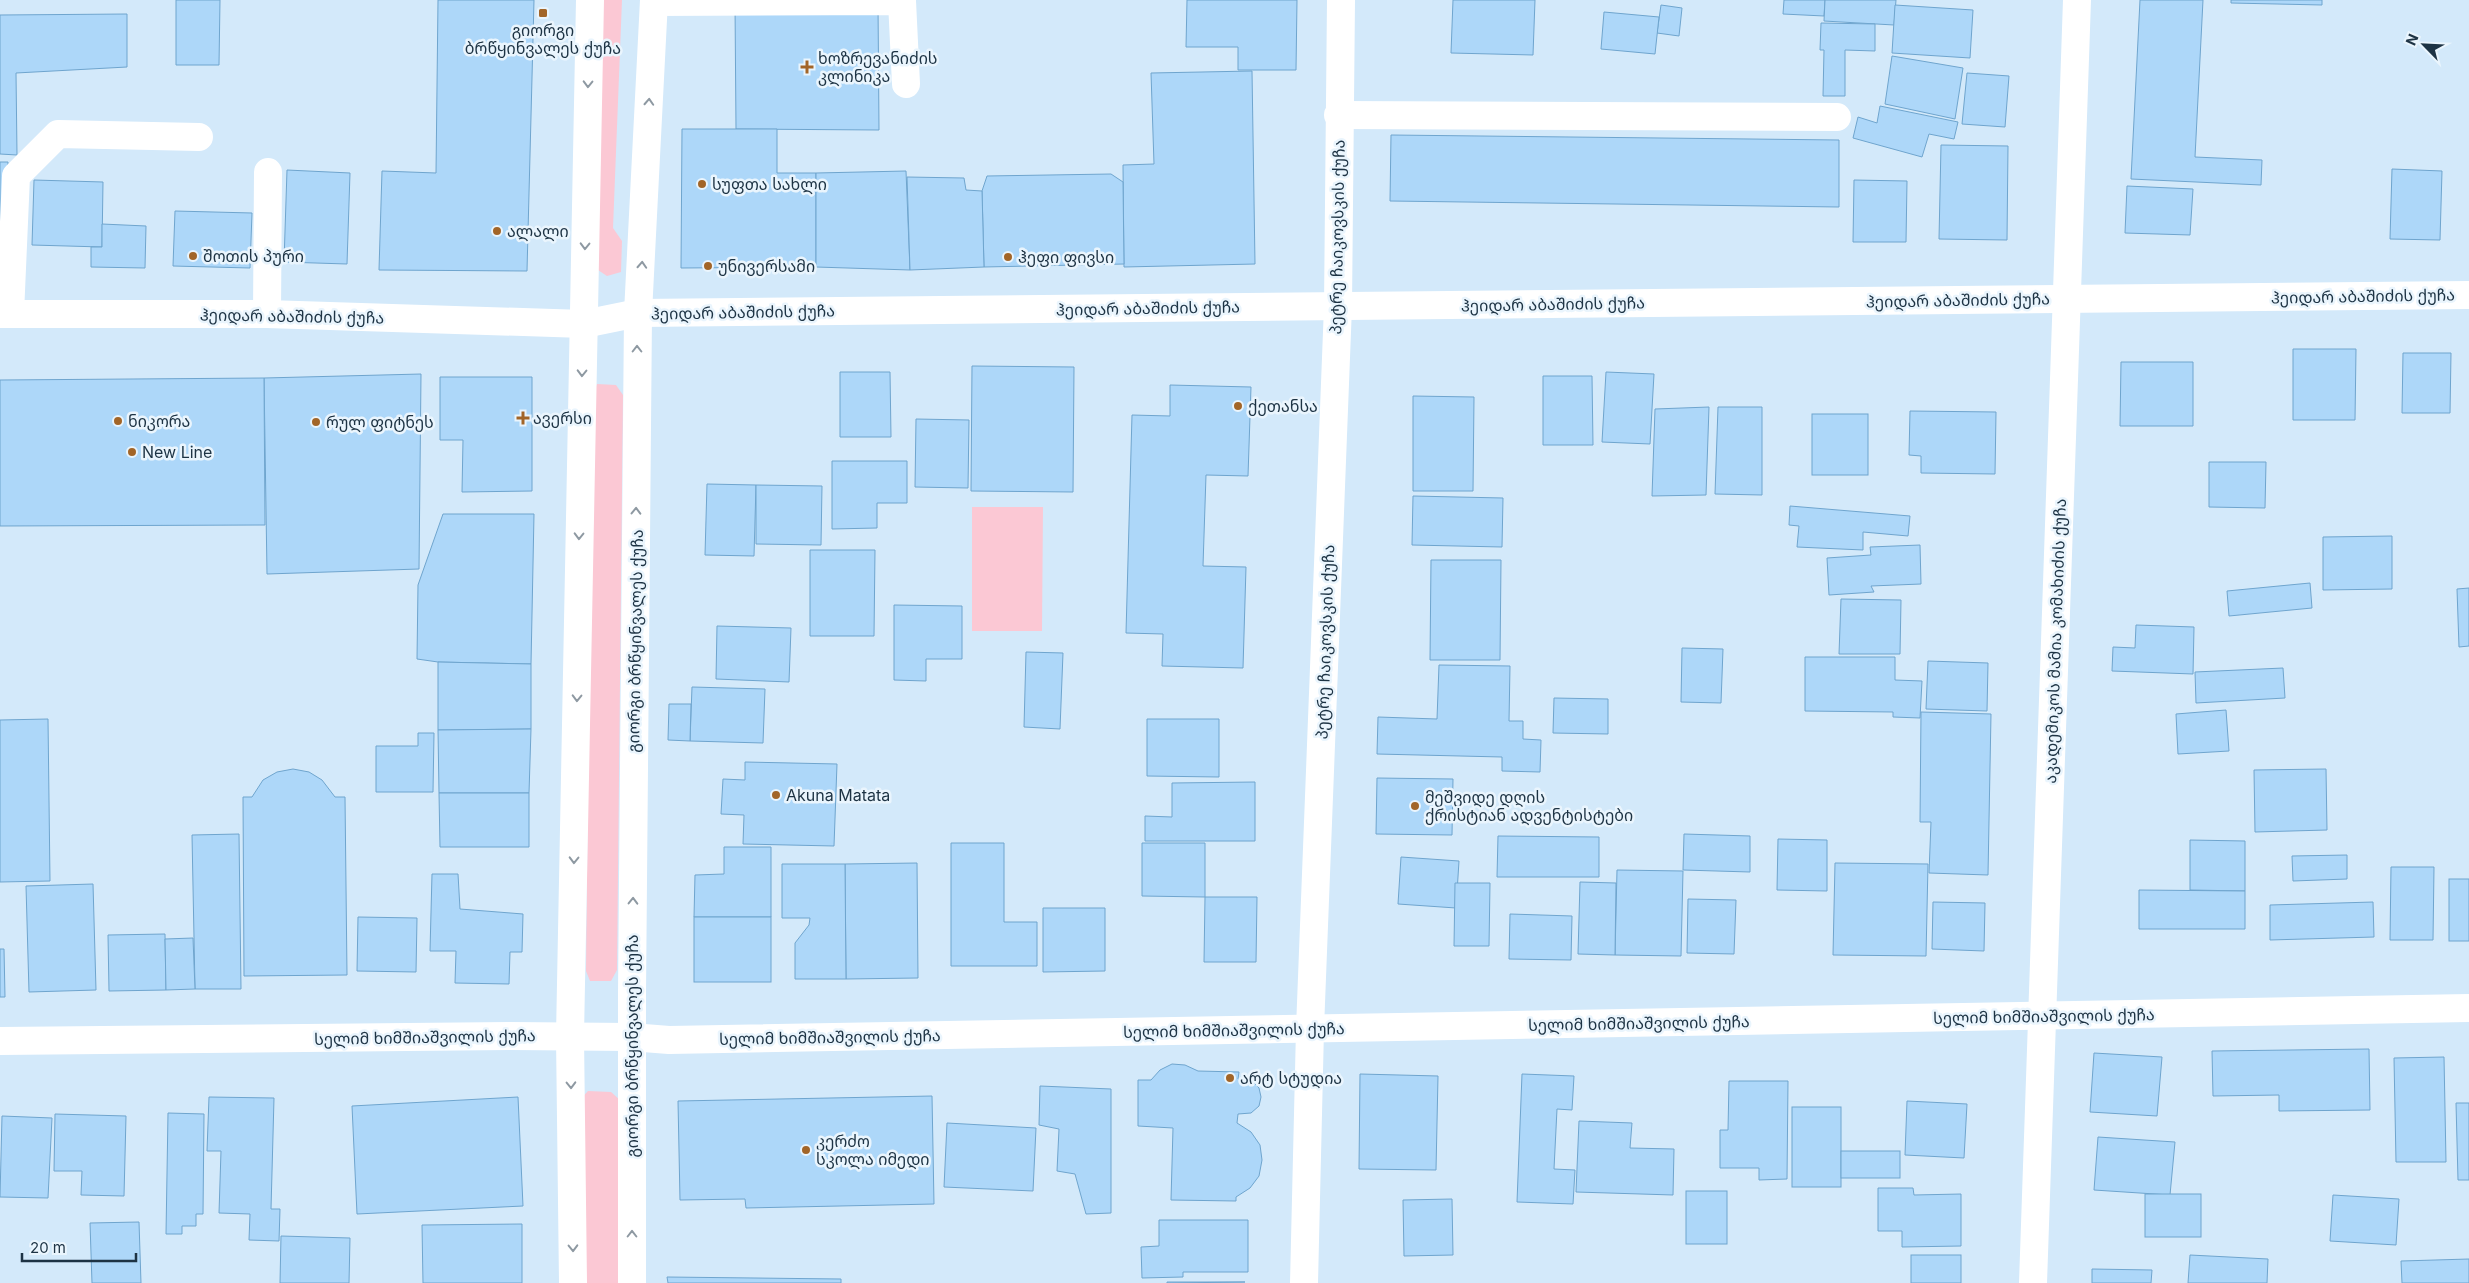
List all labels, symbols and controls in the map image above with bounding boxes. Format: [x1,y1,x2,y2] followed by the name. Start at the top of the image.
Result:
[537,7,549,19] marker: გიორგი ბრწყინვალეს ქუჩა
[465,20,621,59] place label: გიორგი ბრწყინვალეს ქუჩა
[2399,20,2449,70] north arrow
[2402,31,2422,48] text: N
[818,48,938,87] place label: ხოზრევანიძის კლინიკა
[800,60,814,74] marker: ხოზრევანიძის კლინიკა
[583,80,594,88] one-way arrow
[644,98,655,106] one-way arrow
[1325,139,1349,335] street label: პეტრე ჩაიკოვსკის ქუჩა
[712,174,827,195] place label: სუფთა სახლი
[696,178,708,190] marker: სუფთა სახლი
[507,221,569,242] place label: ალალი
[491,225,503,237] marker: ალალი
[580,242,590,250] one-way arrow
[203,246,304,266] place label: შოთის პური
[1018,247,1114,267] place label: ჰეფი ფივსი
[187,250,199,262] marker: შოთის პური
[1002,251,1014,263] marker: ჰეფი ფივსი
[718,256,815,276] place label: უნივერსამი
[636,260,647,268] one-way arrow
[702,260,714,272] marker: უნივერსამი
[2271,284,2455,309] street label: ჰეიდარ აბაშიძის ქუჩა
[1866,288,2050,313] street label: ჰეიდარ აბაშიძის ქუჩა
[1461,292,1645,317] street label: ჰეიდარ აბაშიძის ქუჩა
[1056,296,1240,321] street label: ჰეიდარ აბაშიძის ქუჩა
[651,300,835,325] street label: ჰეიდარ აბაშიძის ქუჩა
[200,304,384,329] street label: ჰეიდარ აბაშიძის ქუჩა
[632,345,642,352] one-way arrow
[577,369,588,377] one-way arrow
[1248,396,1318,416] place label: ქეთანსა
[1232,400,1244,412] marker: ქეთანსა
[533,408,592,428] place label: ავერსი
[128,411,190,431] place label: ნიკორა
[326,412,434,433] place label: რულ ფიტნეს
[517,412,529,424] marker: ავერსი
[112,415,124,427] marker: ნიკორა
[310,416,322,428] marker: რულ ფიტნეს
[142,442,212,462] place label: New Line
[126,446,138,458] marker: New Line
[2040,498,2071,784] street label: აკადემიკოს მამია კომახიძის ქუჩა
[631,507,641,515] one-way arrow
[623,529,648,753] street label: გიორგი ბრწყინვალეს ქუჩა
[574,532,585,540] one-way arrow
[1312,544,1338,740] street label: პეტრე ჩაიკოვსკის ქუჩა
[571,694,582,702] one-way arrow
[786,785,890,805] place label: Akuna Matata
[1425,787,1633,826] place label: მეშვიდე დღის ქრისტიან ადვენტისტები
[770,789,782,801] marker: Akuna Matata
[1409,800,1421,812] marker: მეშვიდე დღის ქრისტიან ადვენტისტები
[568,857,579,865] one-way arrow
[627,897,638,905] one-way arrow
[622,934,643,1158] street label: გიორგი ბრწყინვალეს ქუჩა
[1933,1004,2155,1029] street label: სელიმ ხიმშიაშვილის ქუჩა
[1528,1011,1750,1036] street label: სელიმ ხიმშიაშვილის ქუჩა
[1123,1018,1345,1043] street label: სელიმ ხიმშიაშვილის ქუჩა
[314,1025,536,1050] street label: სელიმ ხიმშიაშვილის ქუჩა
[719,1025,941,1050] street label: სელიმ ხიმშიაშვილის ქუჩა
[1240,1068,1342,1089] place label: არტ სტუდია
[1224,1072,1236,1084] marker: არტ სტუდია
[566,1082,576,1089] one-way arrow
[816,1131,930,1170] place label: კერძო სკოლა იმედი
[800,1144,812,1156] marker: კერძო სკოლა იმედი
[22,1230,136,1262] scale bar
[627,1230,637,1238] one-way arrow
[30,1238,66,1257] text: 20 m
[568,1244,578,1252] one-way arrow

